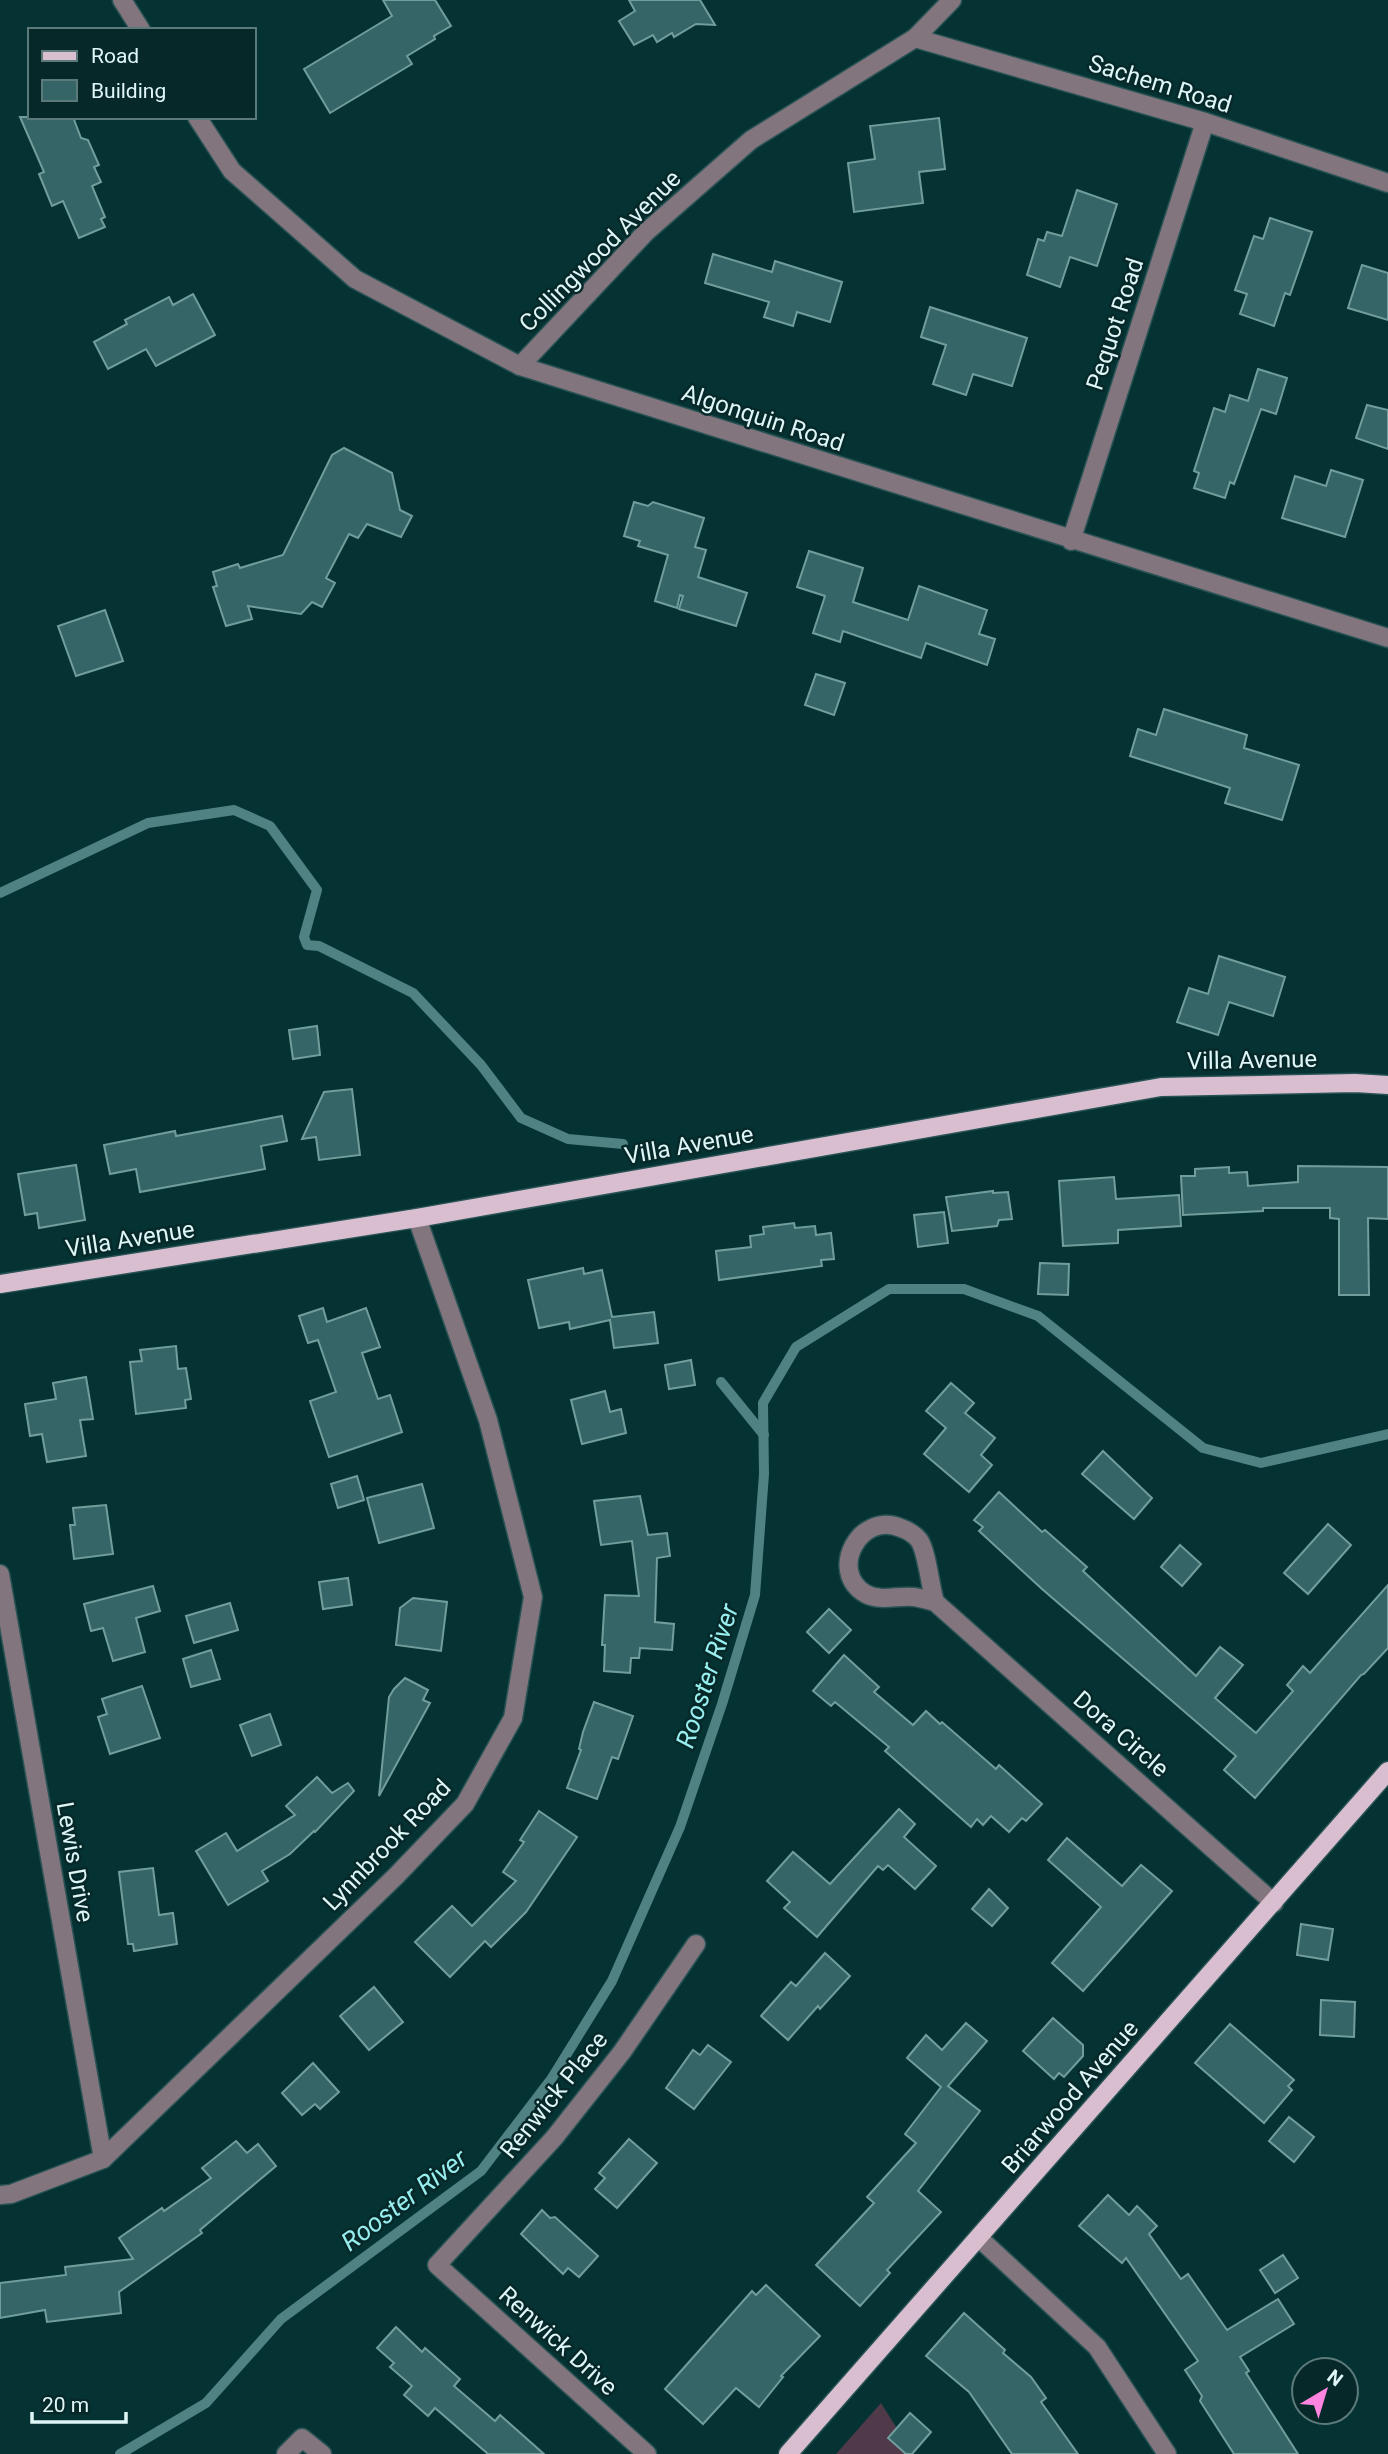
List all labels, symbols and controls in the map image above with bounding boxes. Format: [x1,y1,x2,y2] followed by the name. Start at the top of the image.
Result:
[28,28,256,119] legend
[91,44,139,68] text: Road
[1085,49,1235,119] street label: Sachem Road
[91,79,166,103] text: Building
[513,164,687,338] street label: Collingwood Avenue
[1080,254,1150,394] street label: Pequot Road
[678,379,848,457] street label: Algonquin Road
[1187,1045,1317,1075] street label: Villa Avenue
[622,1120,756,1170] street label: Villa Avenue
[63,1215,197,1263] street label: Villa Avenue
[670,1599,745,1752] water label: Rooster River
[1068,1685,1174,1783] street label: Dora Circle
[317,1774,457,1916] street label: Lynnbrook Road
[51,1800,99,1924] street label: Lewis Drive
[996,2015,1144,2179] street label: Briarwood Avenue
[494,2026,614,2164] street label: Renwick Place
[335,2142,474,2257] water label: Rooster River
[493,2281,623,2401] street label: Renwick Drive
[1290,2356,1360,2426] north arrow
[1323,2365,1348,2391] text: N
[32,2380,126,2424] scale bar
[42,2393,89,2417] text: 20 m

